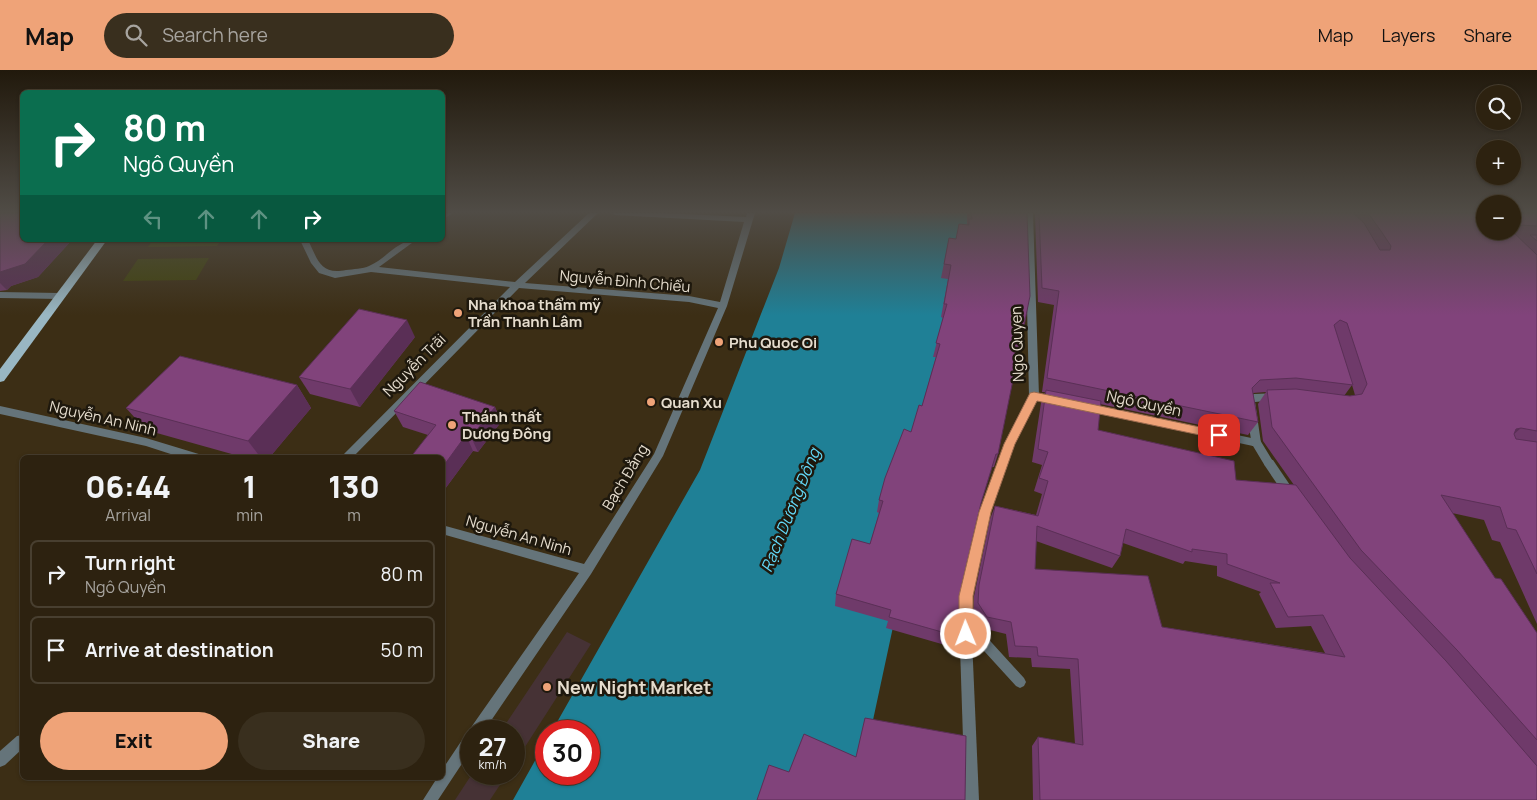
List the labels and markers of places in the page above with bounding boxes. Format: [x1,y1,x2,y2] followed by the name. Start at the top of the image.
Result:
[468,294,601,332] place label: Nha khoa thẩm mỹ Trần Thanh Lâm
[452,307,464,319] marker: Nha khoa thẩm mỹ Trần Thanh Lâm
[729,332,817,353] place label: Phu Quoc Oi
[713,336,725,348] marker: Phu Quoc Oi
[661,392,722,413] place label: Quan Xu
[645,396,657,408] marker: Quan Xu
[462,406,551,444] place label: Thánh thất Dương Đông
[1198,414,1240,456] pin
[446,419,458,431] marker: Thánh thất Dương Đông
[557,675,711,699] place label: New Night Market
[541,681,553,693] marker: New Night Market

